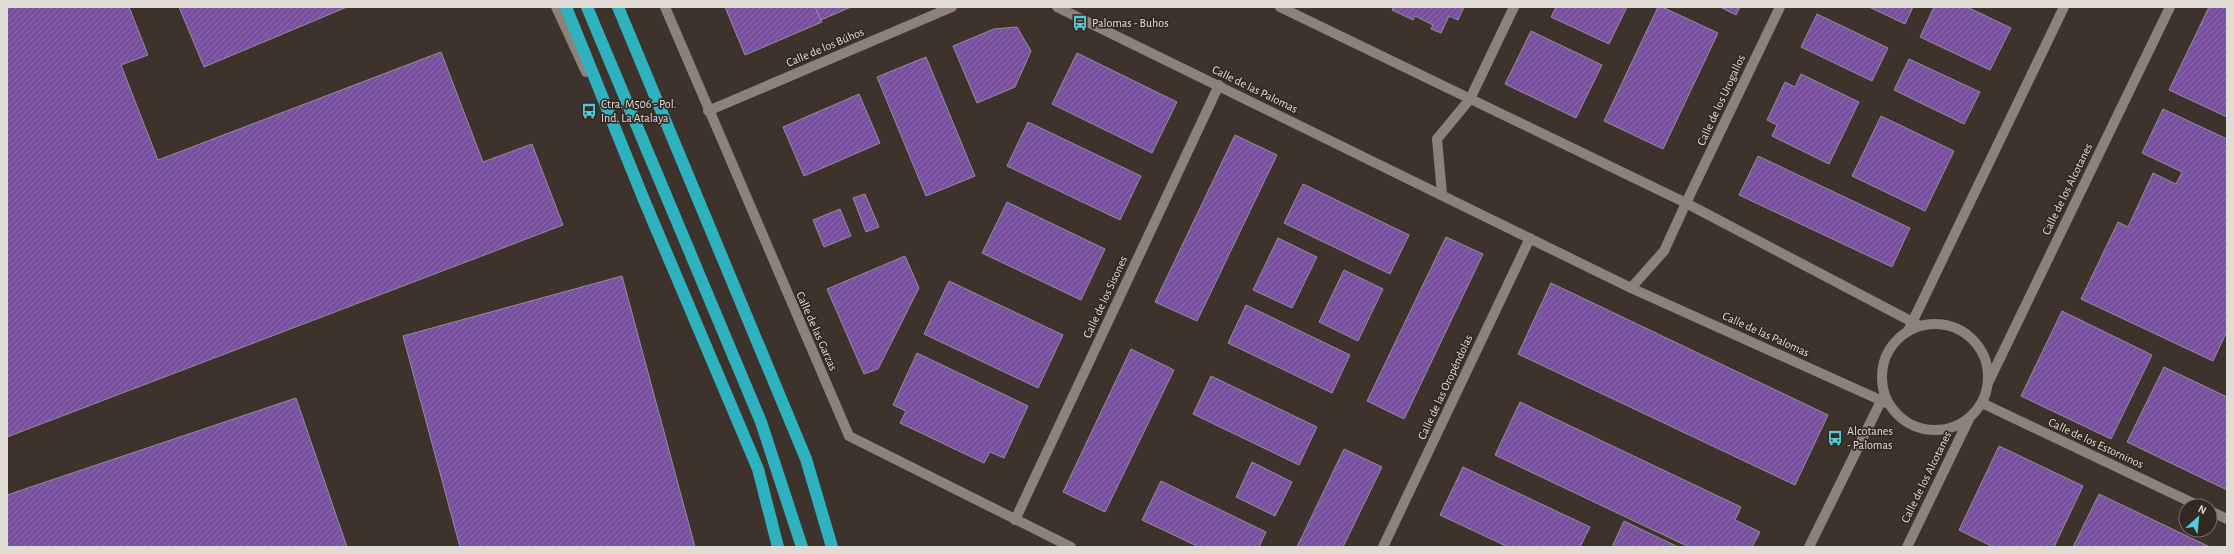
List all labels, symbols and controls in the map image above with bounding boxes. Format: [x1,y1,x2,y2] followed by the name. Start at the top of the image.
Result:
[1071,14,1089,32] bus stop icon: Palomas - Buhos
[1092,17,1169,29] place label: Palomas - Buhos
[784,25,866,69] street label: Calle de los Búhos
[1695,53,1747,147] street label: Calle de los Urogallos
[1210,63,1300,115] street label: Calle de las Palomas
[601,98,676,125] place label: Ctra. M506 - Pol. Ind. La Atalaya
[580,102,598,120] bus stop icon: Ctra. M506 - Pol. Ind. La Atalaya
[2040,141,2094,237] street label: Calle de los Alcotanes
[1081,254,1129,340] street label: Calle de los Sisones
[794,290,840,372] street label: Calle de las Garzas
[1721,309,1811,359] street label: Calle de las Palomas
[1415,333,1475,441] street label: Calle de las Oropéndolas
[2047,416,2145,470] street label: Calle de los Estorninos
[1847,425,1893,451] place label: Alcotanes - Palomas
[1826,429,1844,447] bus stop icon: Alcotanes - Palomas
[1899,429,1953,525] street label: Calle de los Alcotanes
[2178,498,2218,538] north arrow
[2196,503,2208,516] text: N

